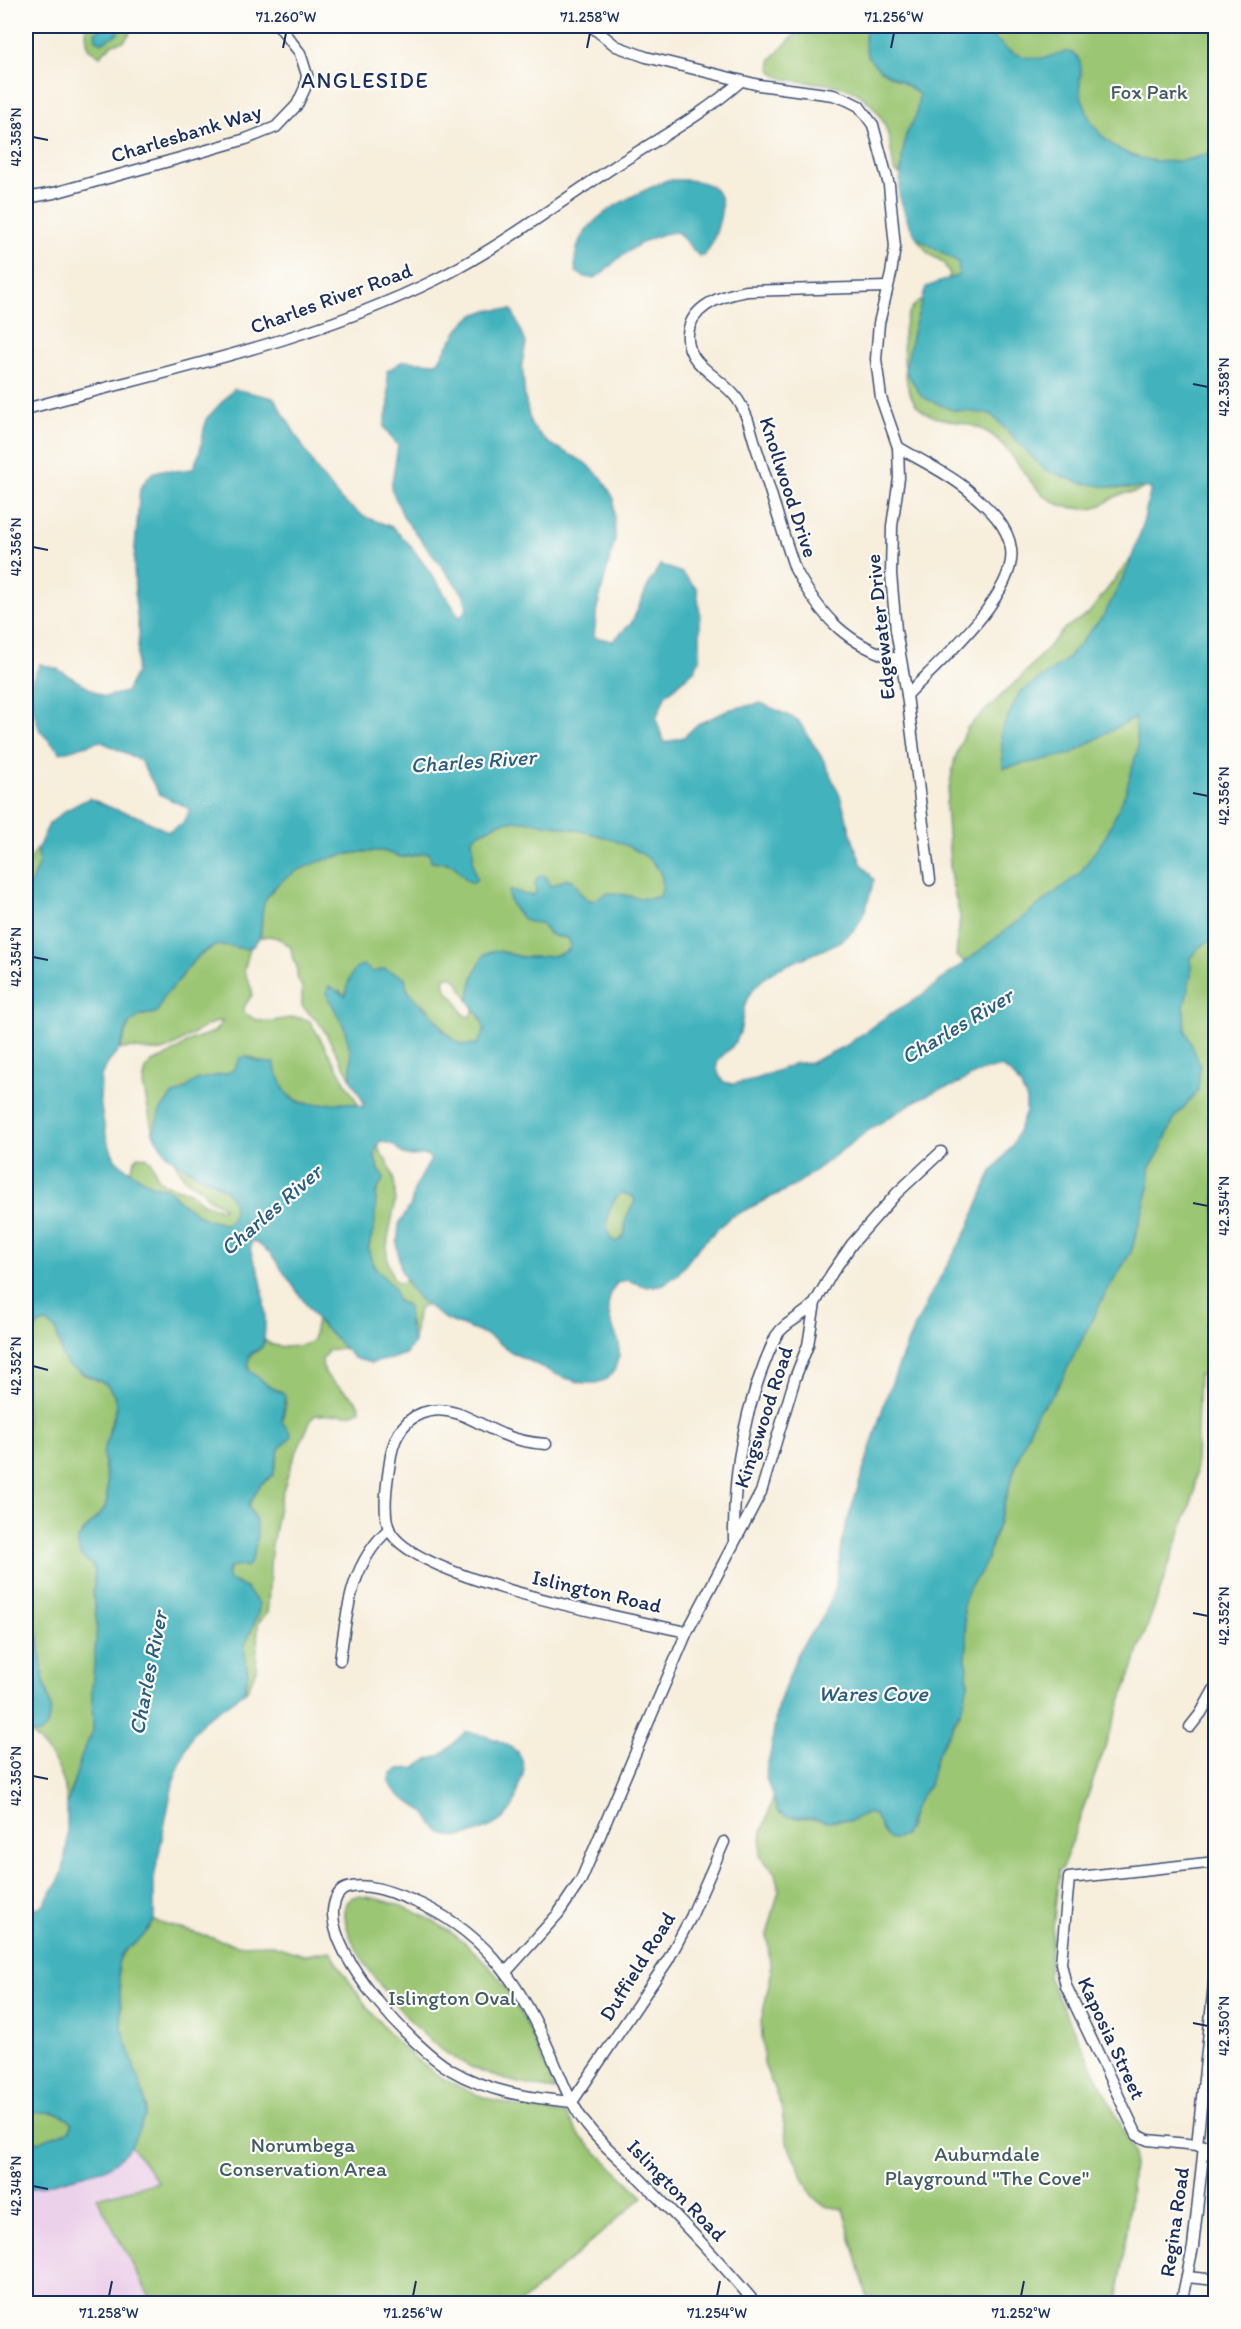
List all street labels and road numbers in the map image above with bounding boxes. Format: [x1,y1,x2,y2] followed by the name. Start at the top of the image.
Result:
[108,98,264,168] street label: Charlesbank Way
[247,257,416,339] street label: Charles River Road
[754,413,824,561] street label: Knollwood Drive
[860,553,900,701] street label: Edgewater Drive
[728,1342,798,1491] street label: Kingswood Road
[530,1564,665,1618] street label: Islington Road
[594,1906,681,2025] street label: Duffield Road
[1073,1973,1151,2103] street label: Kaposia Street
[622,2134,732,2247] street label: Islington Road
[1154,2165,1194,2279] street label: Regina Road

